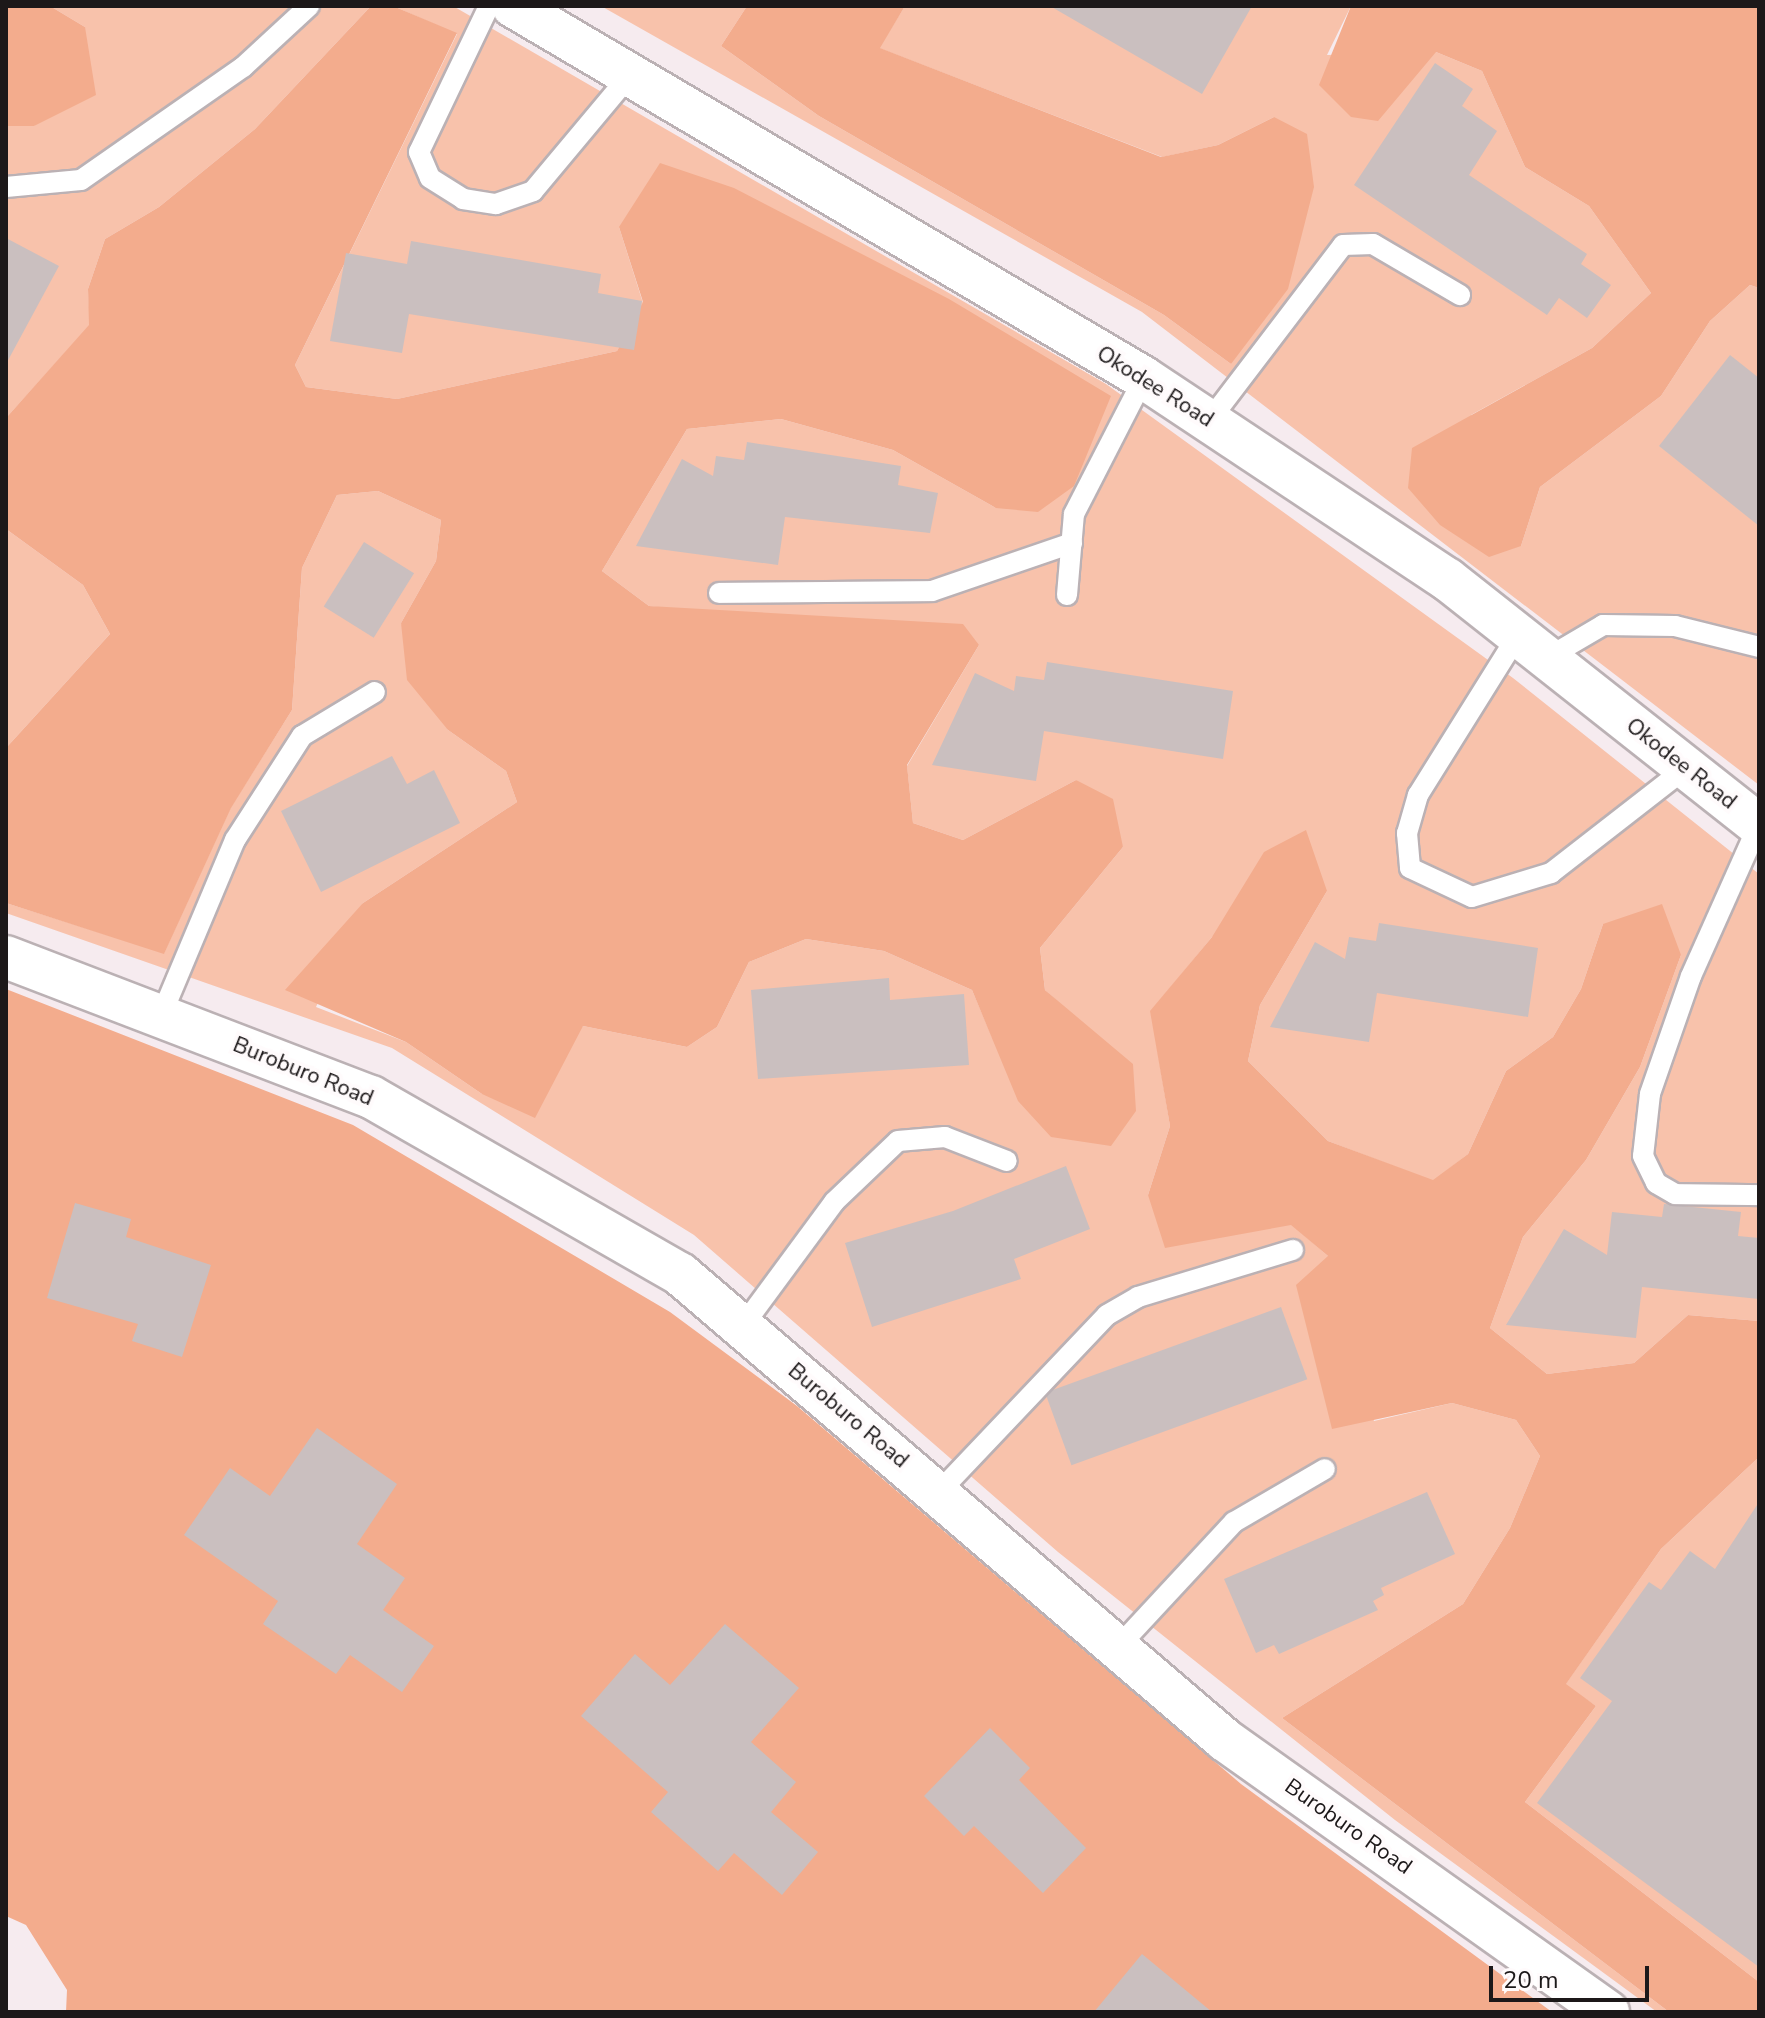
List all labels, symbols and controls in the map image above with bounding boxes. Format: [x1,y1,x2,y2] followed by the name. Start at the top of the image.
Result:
[1092,341,1218,433] street label: Okodee Road
[1621,713,1741,815] street label: Okodee Road
[229,1032,377,1112] street label: Buroburo Road
[782,1358,914,1474] street label: Buroburo Road
[1279,1773,1417,1881] street label: Buroburo Road
[1493,1950,1653,2000] scale bar
[1503,1964,1559,1996] text: 20 m

